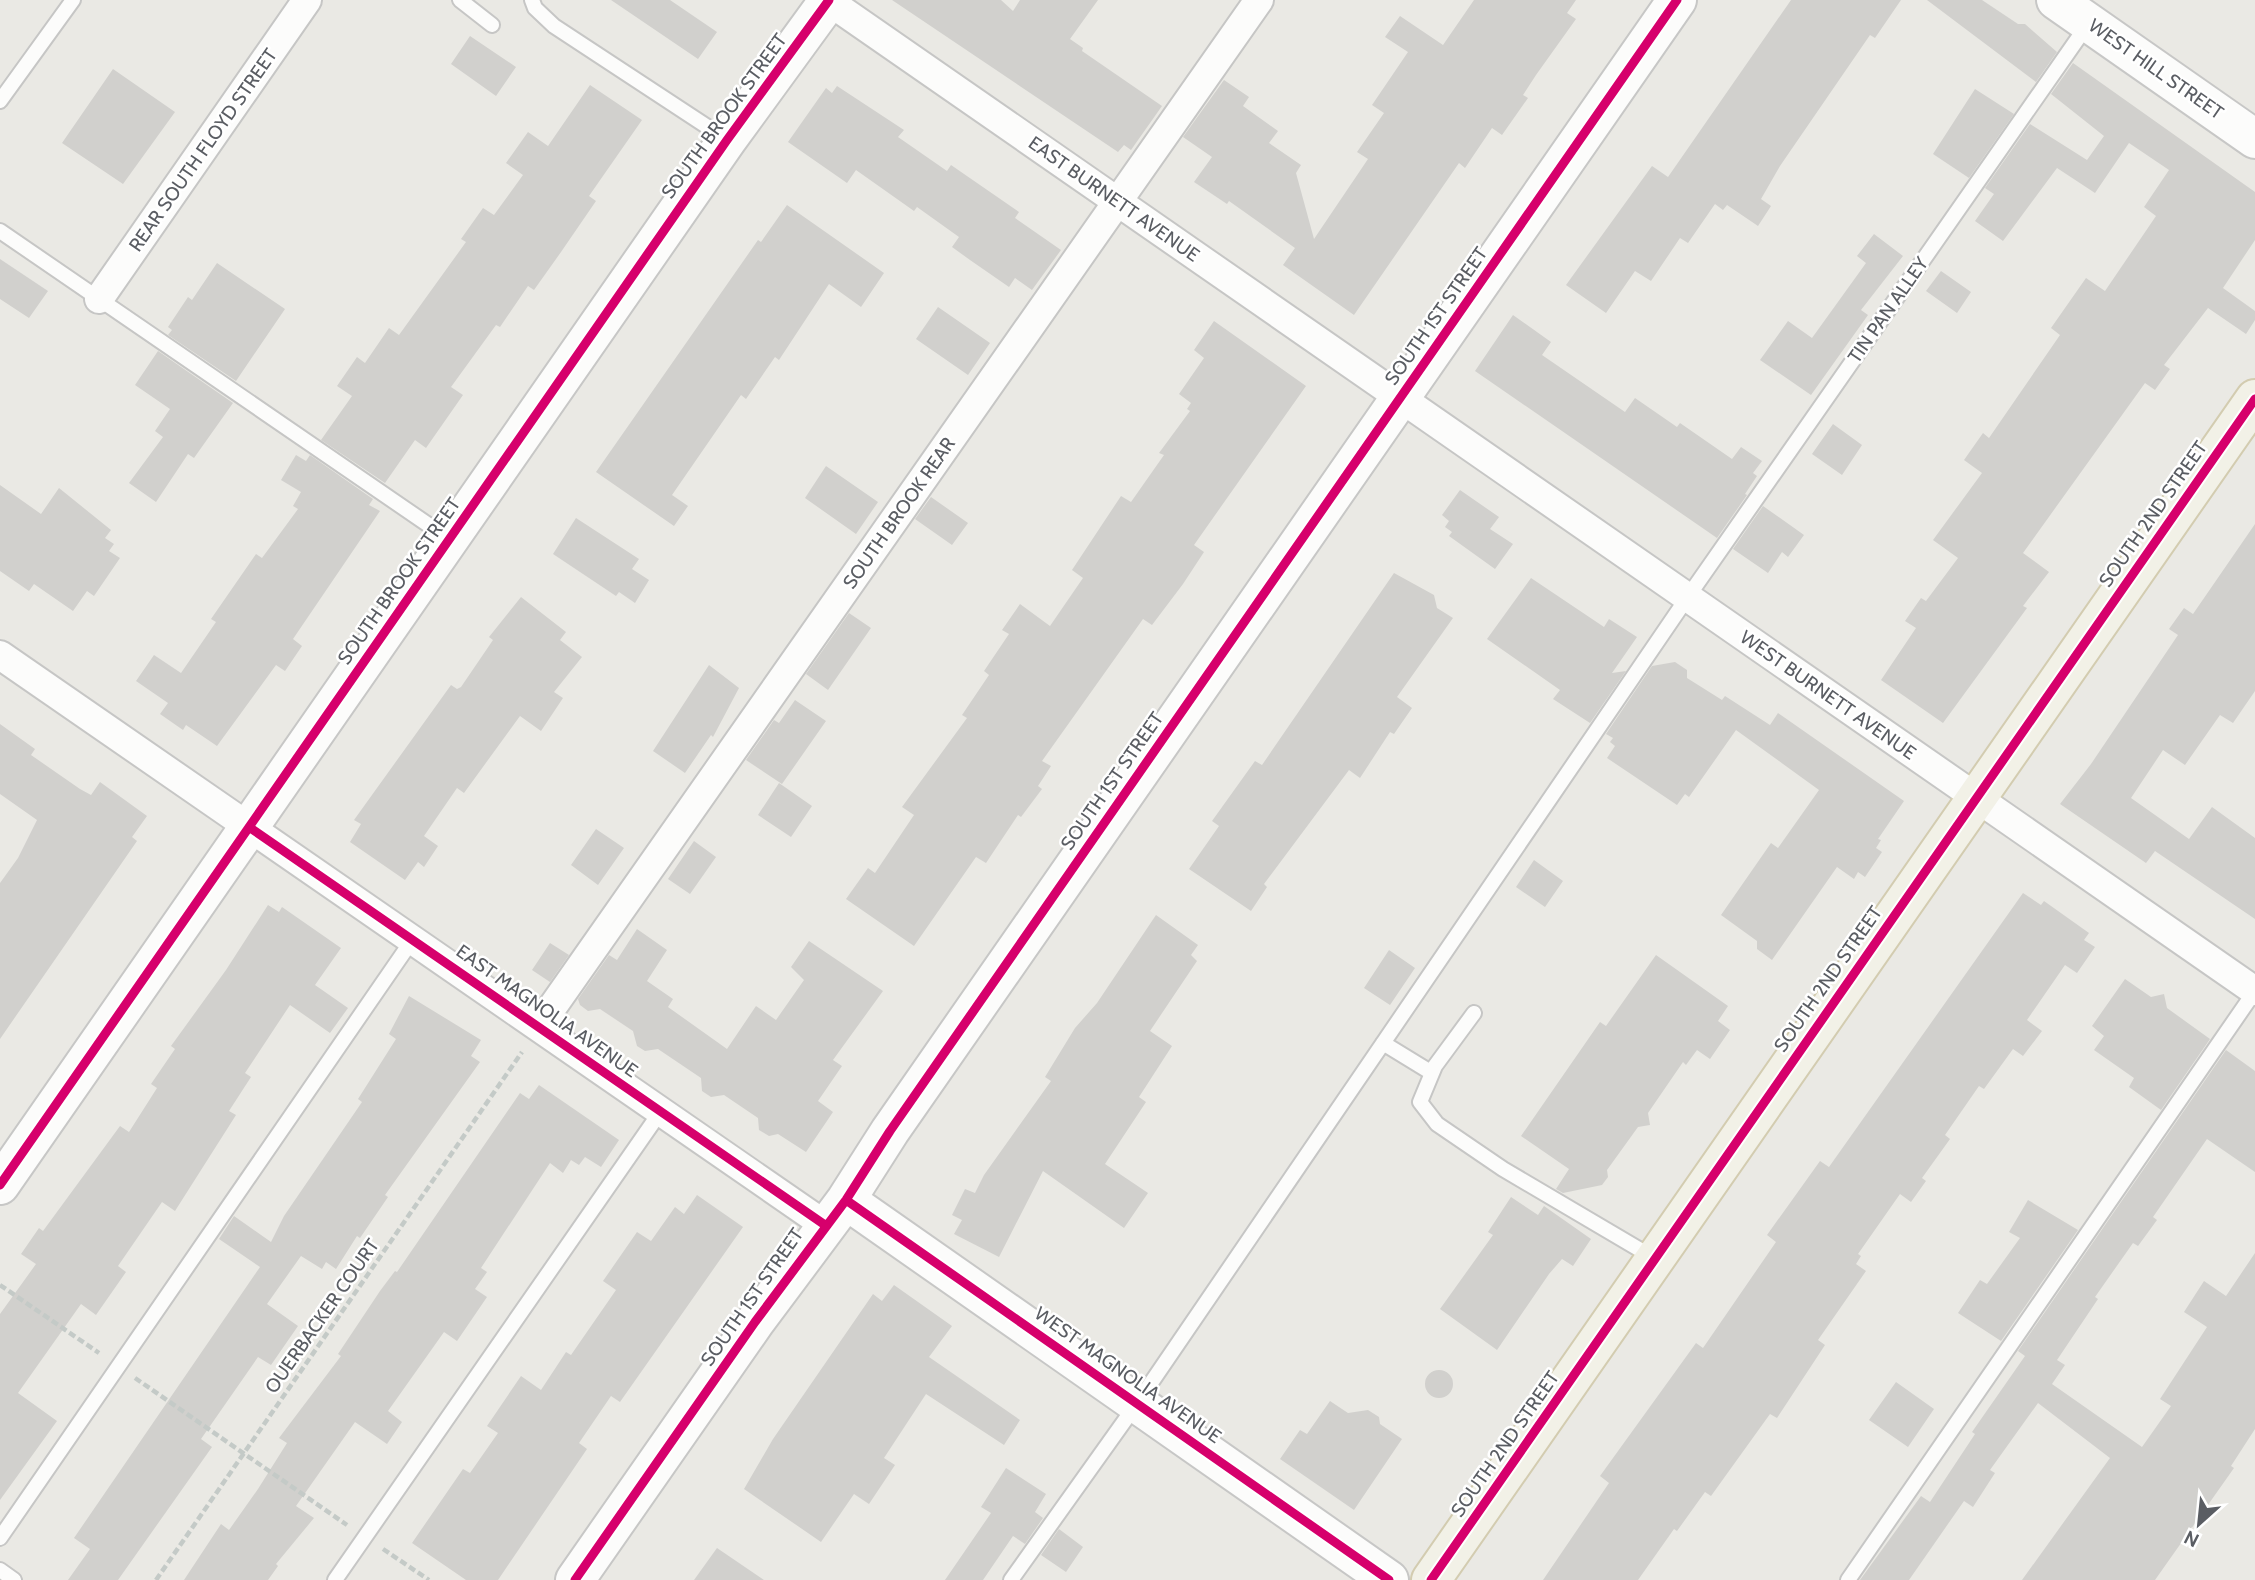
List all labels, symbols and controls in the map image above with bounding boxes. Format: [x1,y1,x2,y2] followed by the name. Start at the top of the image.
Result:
[2084,14,2228,124] street label: WEST HILL STREET
[656,29,792,203] street label: SOUTH BROOK STREET
[124,44,282,256] street label: REAR SOUTH FLOYD STREET
[1024,131,1204,267] street label: EAST BURNETT AVENUE
[1380,243,1492,389] street label: SOUTH 1ST STREET
[1843,252,1933,367] street label: TIN PAN ALLEY
[838,432,960,593] street label: SOUTH BROOK REAR
[2094,437,2212,591] street label: SOUTH 2ND STREET
[333,493,465,669] street label: SOUTH BROOK STREET
[1736,625,1920,765] street label: WEST BURNETT AVENUE
[1056,708,1168,854] street label: SOUTH 1ST STREET
[1769,902,1887,1056] street label: SOUTH 2ND STREET
[452,940,642,1082] street label: EAST MAGNOLIA AVENUE
[696,1224,808,1370] street label: SOUTH 1ST STREET
[260,1234,384,1398] street label: OUERBACKER COURT
[1030,1302,1226,1448] street label: WEST MAGNOLIA AVENUE
[1446,1367,1564,1521] street label: SOUTH 2ND STREET
[2164,1489,2234,1559] north arrow
[2180,1525,2203,1552] text: N

